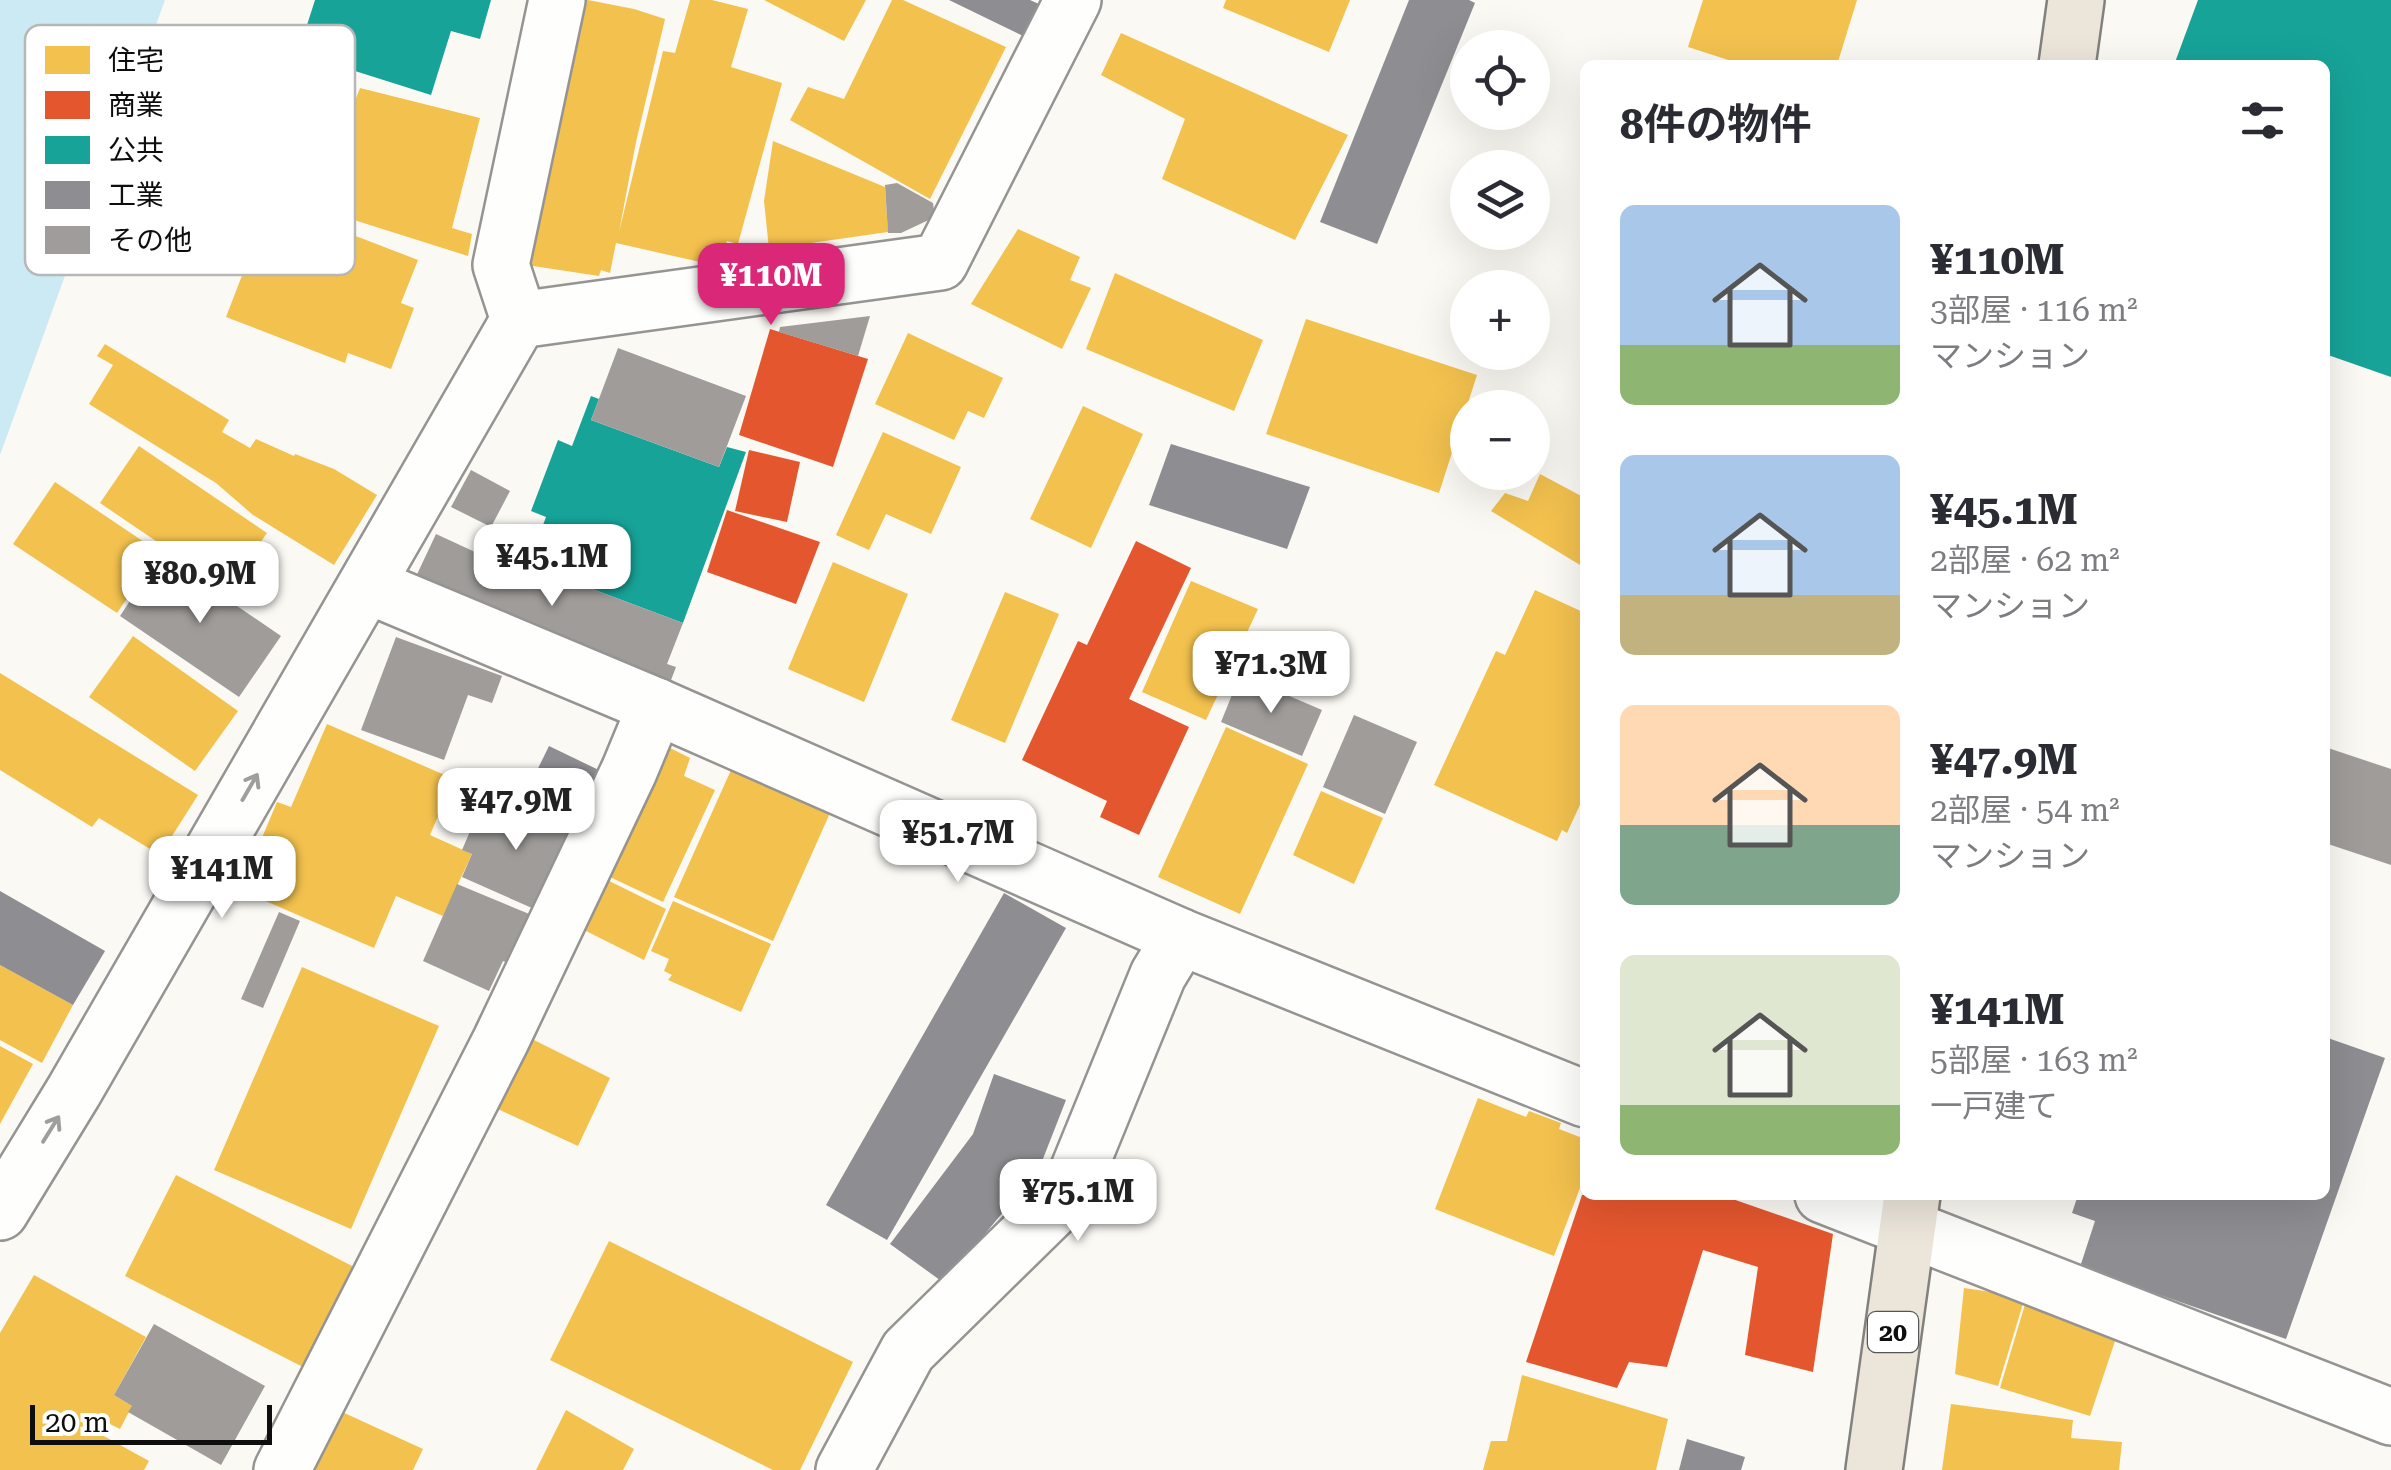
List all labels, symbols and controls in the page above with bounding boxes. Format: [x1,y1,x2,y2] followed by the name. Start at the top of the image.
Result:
[25,25,355,275] legend
[1450,30,1550,490] map controls
[1450,30,1550,130] button: locate
[108,44,164,77] text: 住宅
[108,89,164,122] text: 商業
[2235,93,2290,148] icon: filters
[1620,100,1812,149] text: 8件の物件
[108,134,164,167] text: 公共
[1450,150,1550,250] button: layers
[108,179,164,212] text: 工業
[108,224,192,257] text: その他
[1930,235,2065,284] text: ¥110M
[701,243,841,328] pin: ¥110M
[1700,245,1820,365] icon: home
[720,256,822,294] text: ¥110M
[1450,270,1550,370] button: +
[1930,291,2138,329] text: 3部屋 · 116 m²
[1930,337,2090,375] text: マンション
[1450,390,1550,490] button: −
[1930,485,2078,534] text: ¥45.1M
[1700,495,1820,615] icon: home
[471,524,633,609] pin: ¥45.1M
[496,537,608,575] text: ¥45.1M
[119,541,281,626] pin: ¥80.9M
[1930,541,2120,579] text: 2部屋 · 62 m²
[144,554,256,592] text: ¥80.9M
[1930,587,2090,625] text: マンション
[1190,631,1352,716] pin: ¥71.3M
[1215,644,1327,682] text: ¥71.3M
[1930,735,2078,784] text: ¥47.9M
[1700,745,1820,865] icon: home
[435,768,597,853] pin: ¥47.9M
[240,774,260,802] one-way arrow
[460,781,572,819] text: ¥47.9M
[1930,791,2120,829] text: 2部屋 · 54 m²
[877,800,1039,885] pin: ¥51.7M
[902,813,1014,851] text: ¥51.7M
[152,836,292,921] pin: ¥141M
[1930,837,2090,875] text: マンション
[171,849,273,887] text: ¥141M
[1930,985,2065,1034] text: ¥141M
[1700,995,1820,1115] icon: home
[1930,1041,2138,1079] text: 5部屋 · 163 m²
[1930,1087,2058,1125] text: 一戸建て
[41,1115,61,1144] one-way arrow
[997,1159,1159,1244] pin: ¥75.1M
[1022,1172,1134,1210] text: ¥75.1M
[1868,1312,1918,1352] road number: 20
[30,1400,272,1444] scale bar
[45,1406,109,1439] text: 20 m

